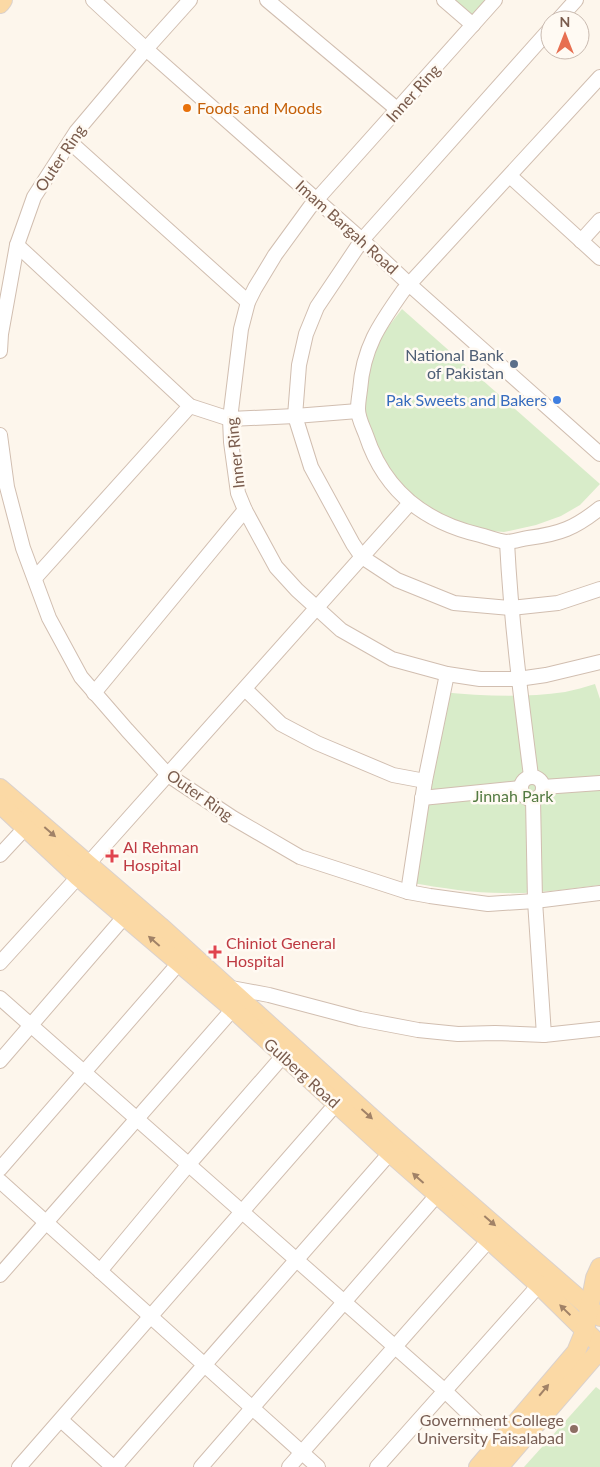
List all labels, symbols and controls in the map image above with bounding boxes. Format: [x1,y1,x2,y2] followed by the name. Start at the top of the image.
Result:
[540,10,590,60] north arrow
[560,13,570,30] text: N
[382,60,444,125] street label: Inner Ring
[197,98,322,117] place label: Foods and Moods
[181,102,193,114] marker: Foods and Moods
[30,121,89,195] street label: Outer Ring
[292,176,402,278] street label: Imam Bargah Road
[405,345,505,382] place label: National Bank of Pakistan
[508,358,520,370] marker: National Bank of Pakistan
[386,390,547,409] place label: Pak Sweets and Bakers
[551,394,563,406] marker: Pak Sweets and Bakers
[221,417,248,489] street label: Inner Ring
[164,765,237,824] street label: Outer Ring
[473,786,554,805] park label: Jinnah Park
[44,826,57,837] one-way arrow
[123,837,199,874] place label: Al Rehman Hospital
[105,849,119,863] marker: Al Rehman Hospital
[226,933,336,970] place label: Chiniot General Hospital
[148,936,161,947] one-way arrow
[208,945,222,959] marker: Chiniot General Hospital
[261,1034,344,1112] street label: Gulberg Road
[361,1109,374,1120] one-way arrow
[412,1173,425,1184] one-way arrow
[483,1216,496,1227] one-way arrow
[560,1304,572,1316] one-way arrow
[538,1384,549,1397] one-way arrow
[417,1410,564,1447] place label: Government College University Faisalabad
[568,1423,580,1435] marker: Government College University Faisalabad

